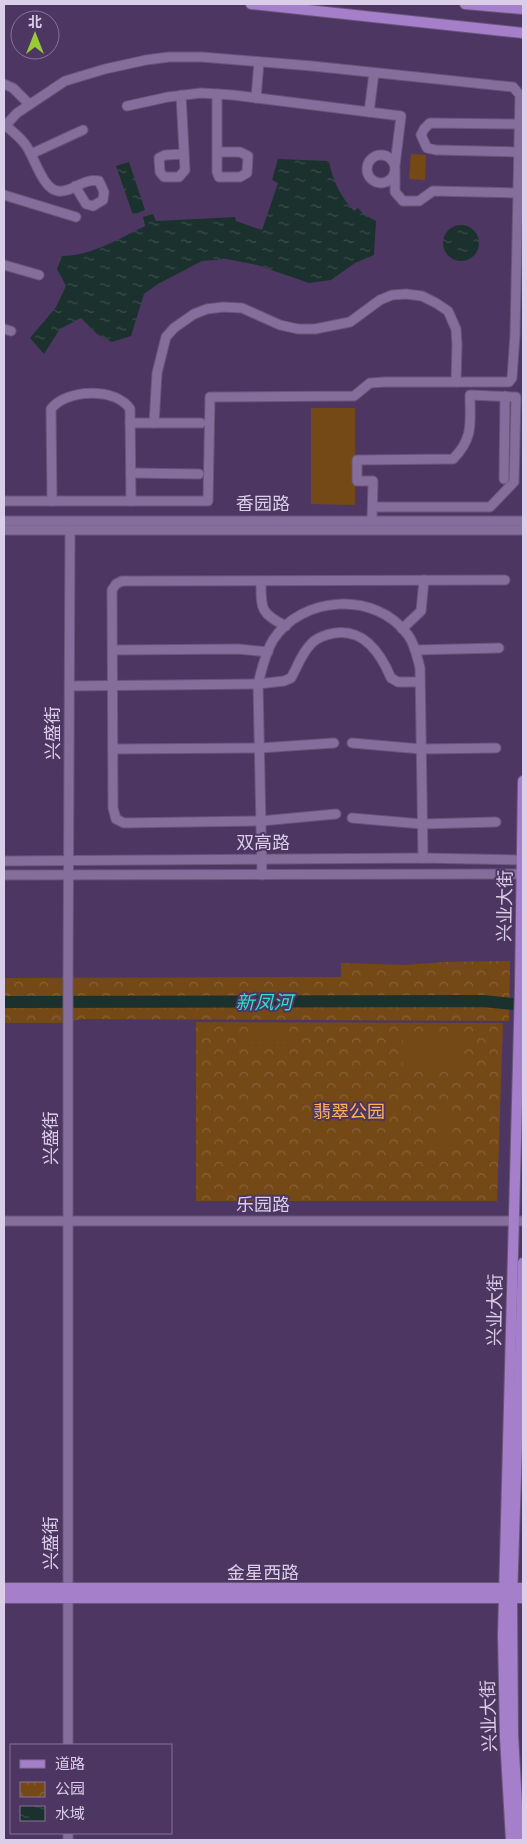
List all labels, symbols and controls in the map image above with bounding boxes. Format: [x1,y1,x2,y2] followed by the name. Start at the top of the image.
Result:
[10,10,60,60] north arrow
[28,13,42,31] text: 北
[236,492,290,515] street label: 香园路
[41,706,64,760] street label: 兴盛街
[236,831,290,854] street label: 双高路
[492,870,517,942] street label: 兴业大街
[235,990,296,1014] water label: 新凤河
[313,1100,385,1123] park label: 翡翠公园
[39,1111,62,1165] street label: 兴盛街
[236,1193,290,1216] street label: 乐园路
[482,1274,507,1346] street label: 兴业大街
[39,1516,62,1570] street label: 兴盛街
[227,1561,299,1584] street label: 金星西路
[476,1680,501,1752] street label: 兴业大街
[10,1744,172,1834] legend
[55,1754,85,1773] text: 道路
[55,1779,85,1798] text: 公园
[55,1804,85,1823] text: 水域

